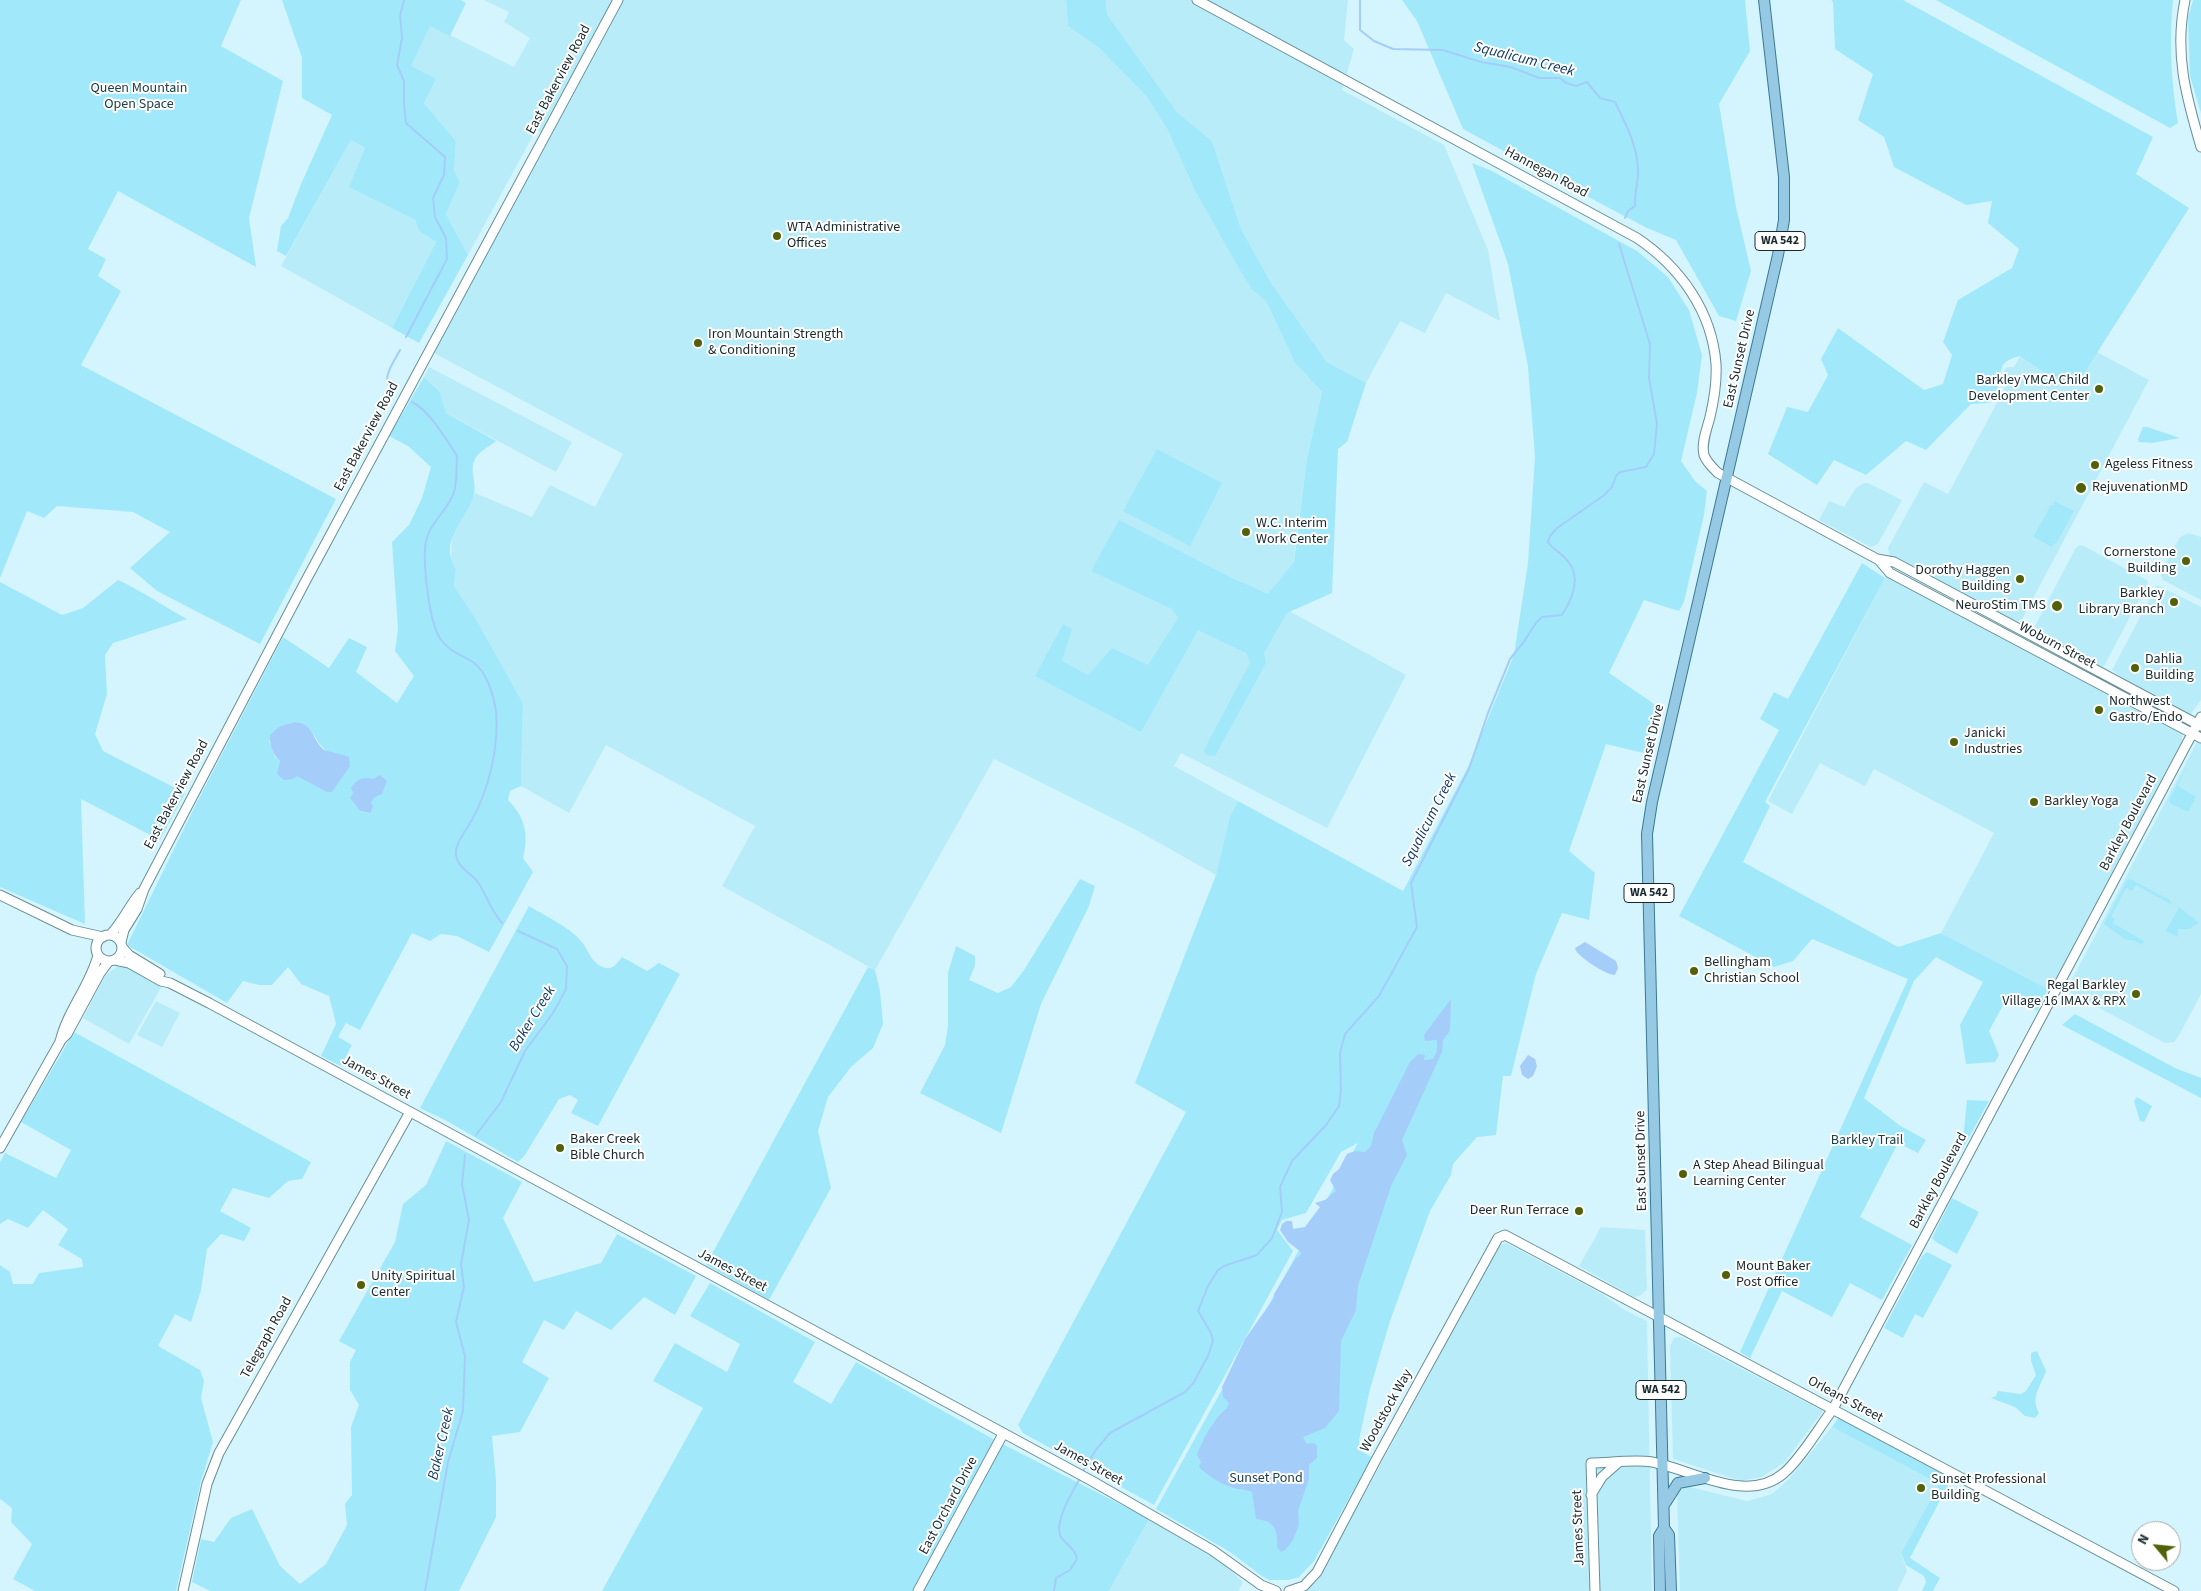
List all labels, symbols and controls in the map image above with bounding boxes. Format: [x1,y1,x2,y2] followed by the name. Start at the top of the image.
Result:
[523,22,595,138] street label: East Bakerview Road
[1472,39,1576,81] water label: Squalicum Creek
[91,81,187,114] park label: Queen Mountain Open Space
[1501,144,1591,202] street label: Hannegan Road
[787,220,900,252] place label: WTA Administrative Offices
[771,230,783,242] marker: WTA Administrative Offices
[1755,232,1805,250] road number: WA 542
[1720,308,1760,410] street label: East Sunset Drive
[708,327,843,360] place label: Iron Mountain Strength & Conditioning
[692,337,704,349] marker: Iron Mountain Strength & Conditioning
[1968,373,2089,406] place label: Barkley YMCA Child Development Center
[331,379,403,495] street label: East Bakerview Road
[2093,383,2105,395] marker: Barkley YMCA Child Development Center
[2105,457,2193,473] place label: Ageless Fitness
[2089,459,2101,471] marker: Ageless Fitness
[2092,480,2188,496] place label: RejuvenationMD
[2074,481,2088,495] marker: RejuvenationMD
[1256,516,1328,548] place label: W.C. Interim Work Center
[1240,526,1252,538] marker: W.C. Interim Work Center
[2104,545,2176,578] place label: Cornerstone Building
[2180,555,2192,567] marker: Cornerstone Building
[1915,563,2010,596] place label: Dorothy Haggen Building
[2014,573,2026,585] marker: Dorothy Haggen Building
[2078,586,2164,618] place label: Barkley Library Branch
[2168,596,2180,608] marker: Barkley Library Branch
[1955,598,2046,614] place label: NeuroStim TMS
[2050,599,2064,613] marker: NeuroStim TMS
[2016,619,2098,673] street label: Woburn Street
[2145,652,2194,684] place label: Dahlia Building
[2129,662,2141,674] marker: Dahlia Building
[2109,694,2183,726] place label: Northwest Gastro/Endo
[1629,703,1669,805] street label: East Sunset Drive
[2093,704,2105,716] marker: Northwest Gastro/Endo
[1964,726,2022,759] place label: Janicki Industries
[1948,736,1960,748] marker: Janicki Industries
[141,737,213,853] street label: East Bakerview Road
[1399,770,1461,870] water label: Squalicum Creek
[2097,772,2161,874] street label: Barkley Boulevard
[2044,794,2119,810] place label: Barkley Yoga
[2028,796,2040,808] marker: Barkley Yoga
[1624,884,1674,902] road number: WA 542
[1704,955,1799,988] place label: Bellingham Christian School
[1688,965,1700,977] marker: Bellingham Christian School
[2002,978,2126,1010] place label: Regal Barkley Village 16 IMAX & RPX
[506,983,560,1055] water label: Baker Creek
[2130,988,2142,1000] marker: Regal Barkley Village 16 IMAX & RPX
[339,1052,413,1104] street label: James Street
[1633,1110,1651,1212] street label: East Sunset Drive
[1907,1130,1971,1232] street label: Barkley Boulevard
[570,1132,645,1164] place label: Baker Creek Bible Church
[1831,1133,1903,1149] park label: Barkley Trail
[554,1142,566,1154] marker: Baker Creek Bible Church
[1693,1158,1824,1190] place label: A Step Ahead Bilingual Learning Center
[1677,1168,1689,1180] marker: A Step Ahead Bilingual Learning Center
[1470,1203,1569,1219] place label: Deer Run Terrace
[1573,1205,1585,1217] marker: Deer Run Terrace
[694,1246,770,1296] street label: James Street
[1736,1259,1810,1292] place label: Mount Baker Post Office
[371,1269,455,1302] place label: Unity Spiritual Center
[1720,1269,1732,1281] marker: Mount Baker Post Office
[355,1279,367,1291] marker: Unity Spiritual Center
[238,1294,296,1382] street label: Telegraph Road
[1357,1367,1417,1455] street label: Woodstock Way
[1804,1373,1886,1427] street label: Orleans Street
[1636,1380,1686,1400] road number: WA 542
[425,1406,459,1482] water label: Baker Creek
[1051,1438,1125,1490] street label: James Street
[916,1454,982,1558] street label: East Orchard Drive
[1229,1471,1303,1487] park label: Sunset Pond
[1931,1472,2046,1504] place label: Sunset Professional Building
[1915,1482,1927,1494] marker: Sunset Professional Building
[1569,1490,1589,1566] street label: James Street
[2131,1521,2181,1571] north arrow
[2133,1531,2155,1548] text: N

